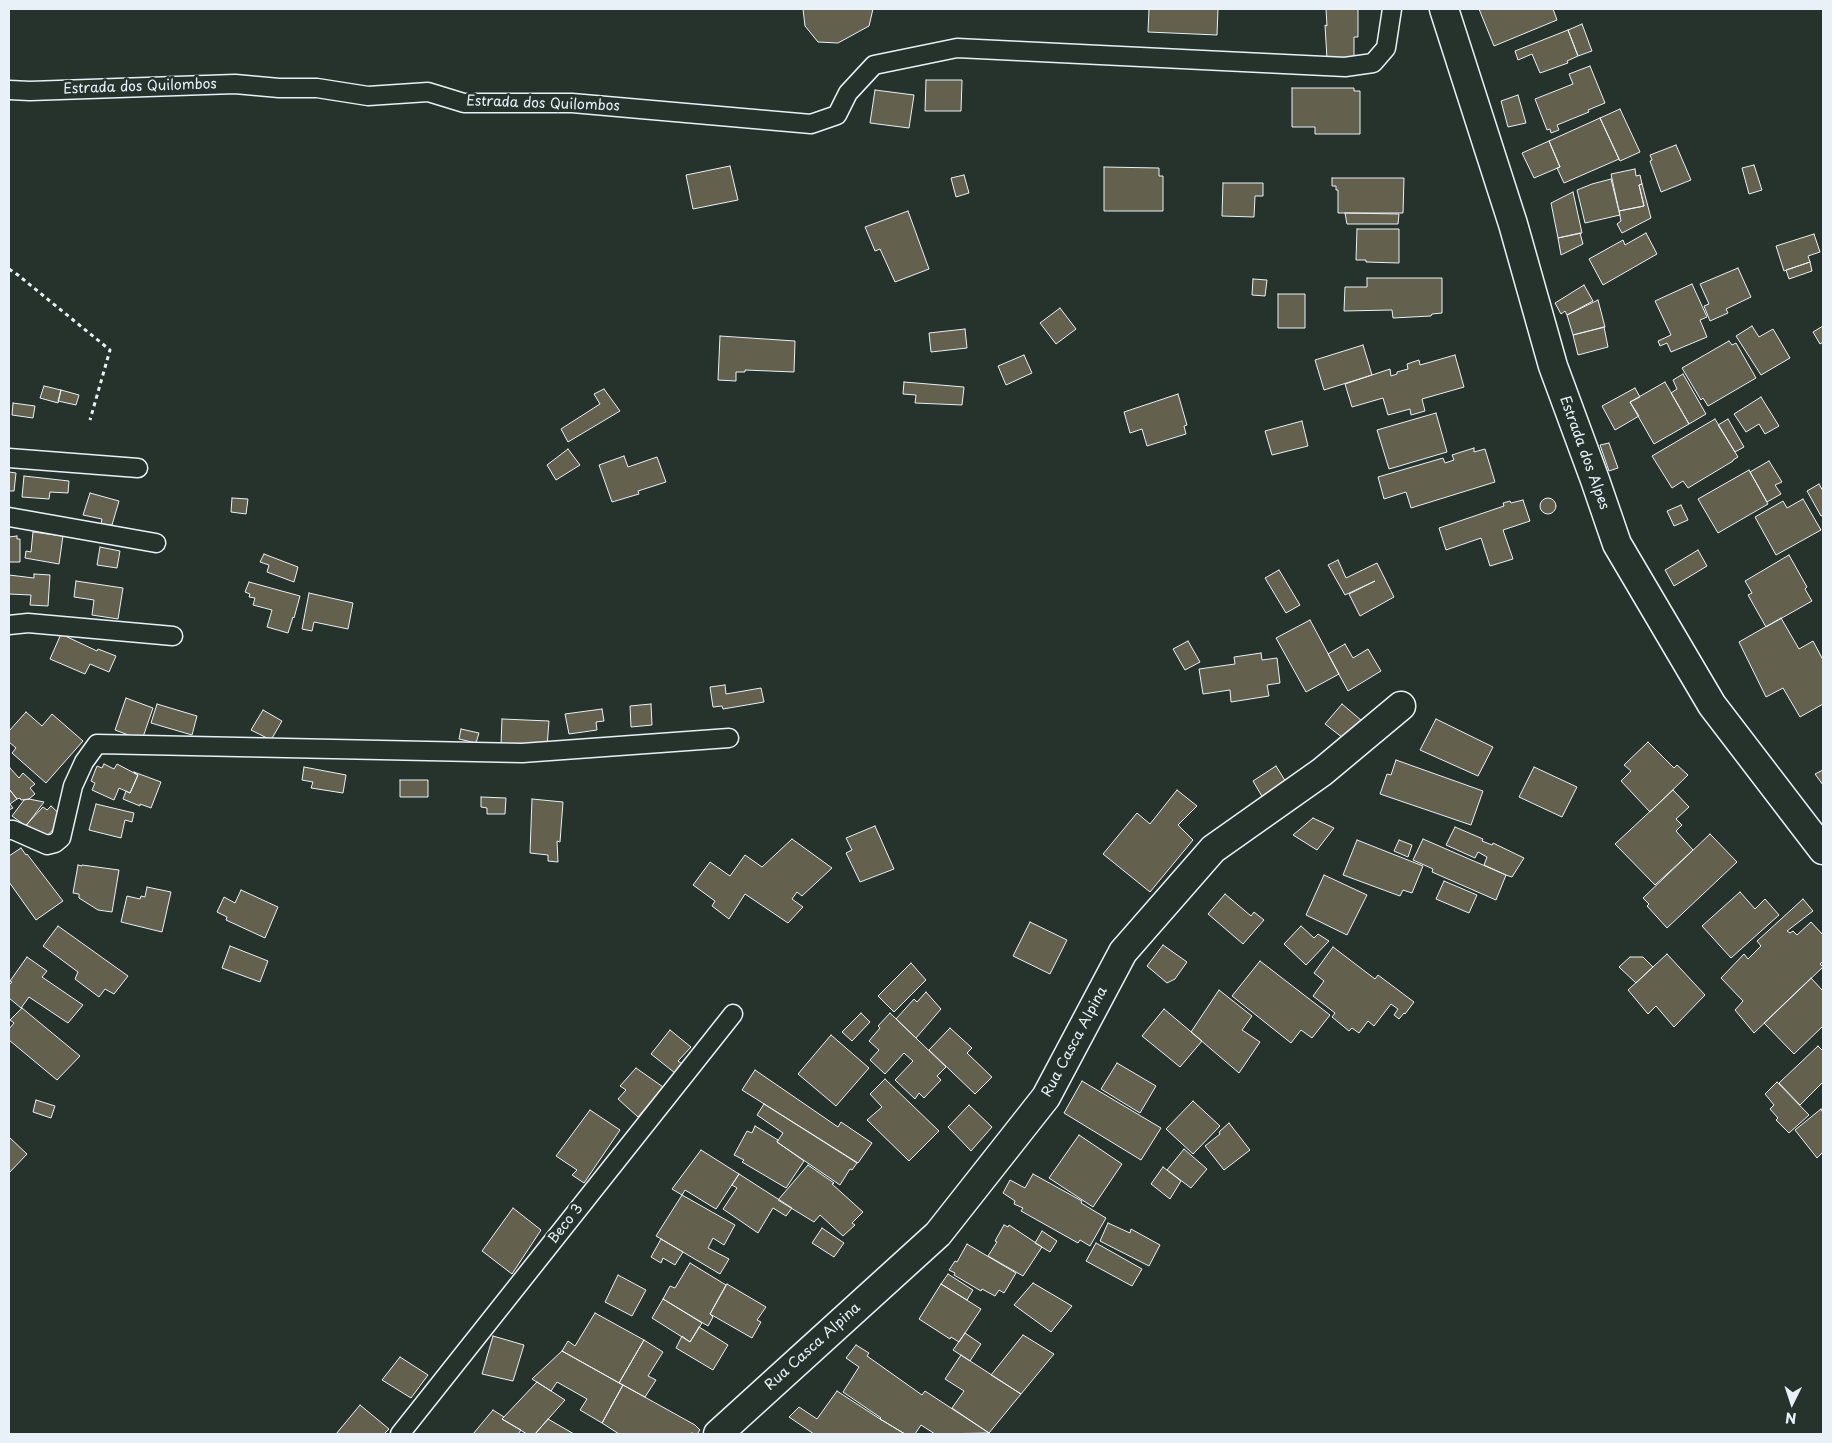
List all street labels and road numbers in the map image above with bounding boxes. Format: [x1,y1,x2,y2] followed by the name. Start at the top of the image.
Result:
[63,76,217,98] street label: Estrada dos Quilombos
[466,93,620,115] street label: Estrada dos Quilombos
[1556,394,1612,512] street label: Estrada dos Alpes
[1039,984,1111,1100] street label: Rua Casca Alpina
[545,1201,587,1247] street label: Beco 3
[762,1300,864,1394] street label: Rua Casca Alpina

